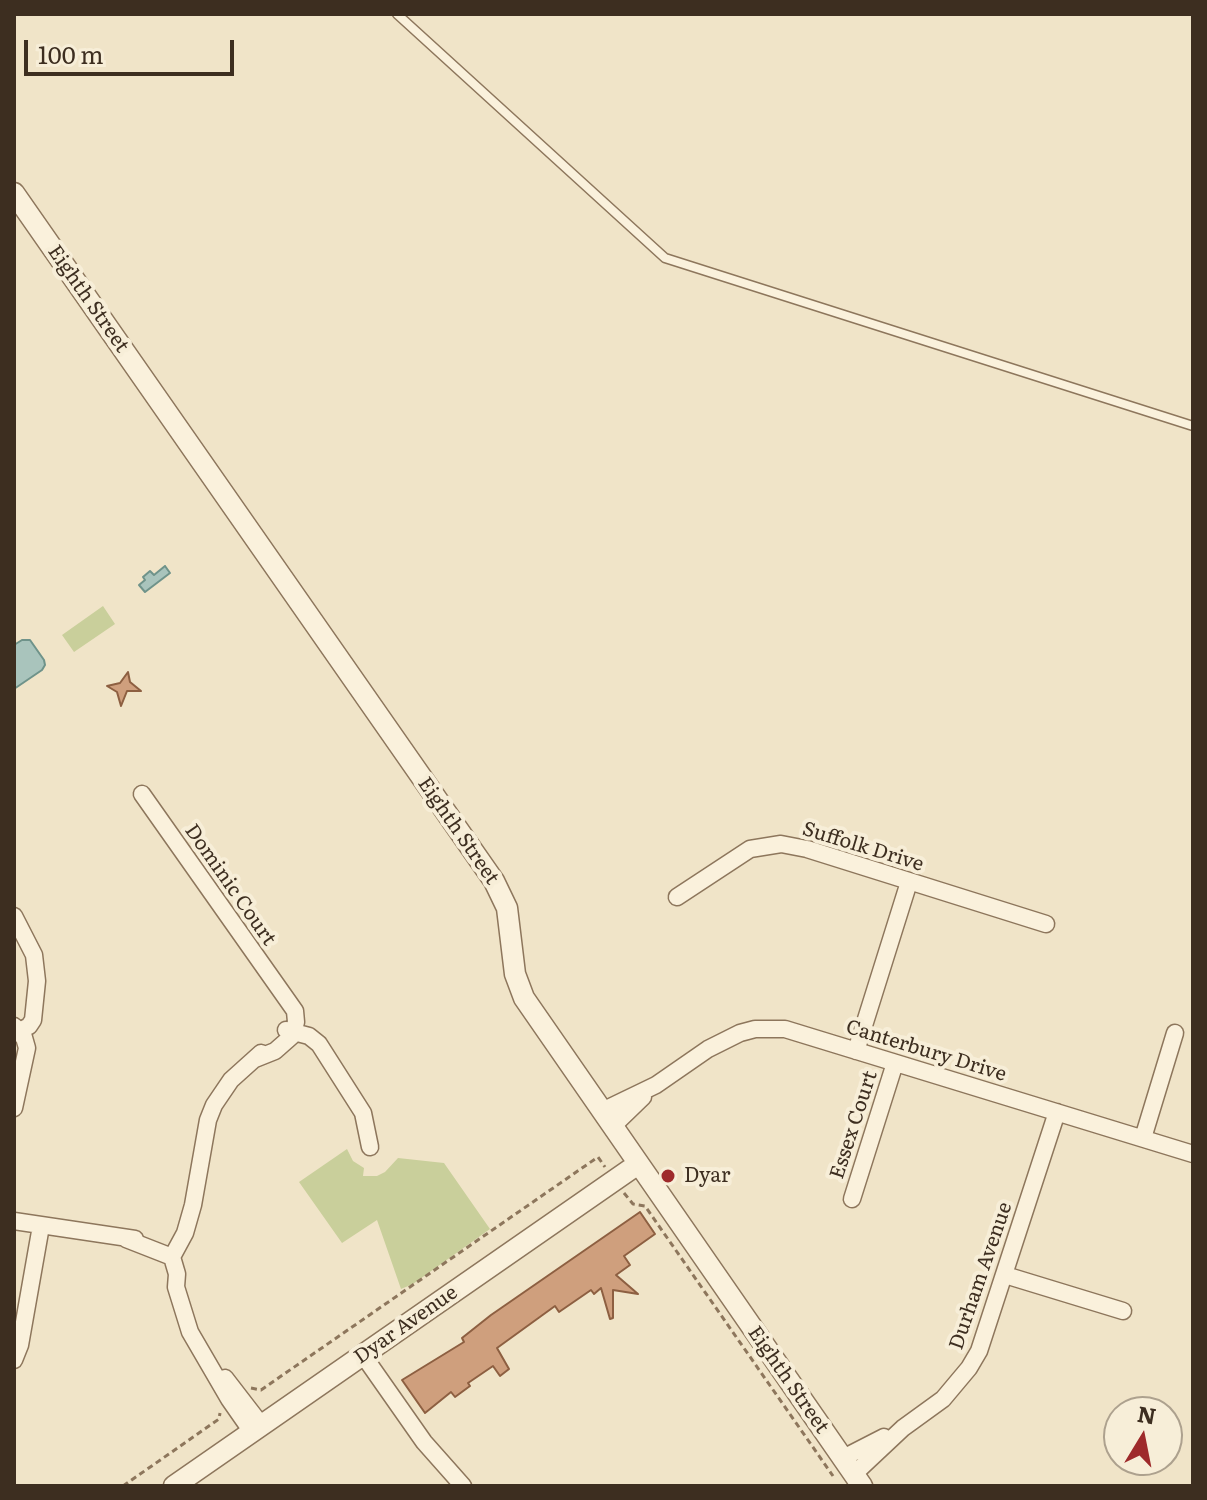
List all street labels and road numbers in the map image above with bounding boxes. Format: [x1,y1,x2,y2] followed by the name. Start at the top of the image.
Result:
[42,241,134,357] street label: Eighth Street
[412,773,504,889] street label: Eighth Street
[800,817,926,877] street label: Suffolk Drive
[179,820,281,950] street label: Dominic Court
[843,1015,1009,1087] street label: Canterbury Drive
[825,1068,883,1182] street label: Essex Court
[945,1199,1017,1353] street label: Durham Avenue
[350,1281,462,1369] street label: Dyar Avenue
[742,1322,834,1438] street label: Eighth Street

